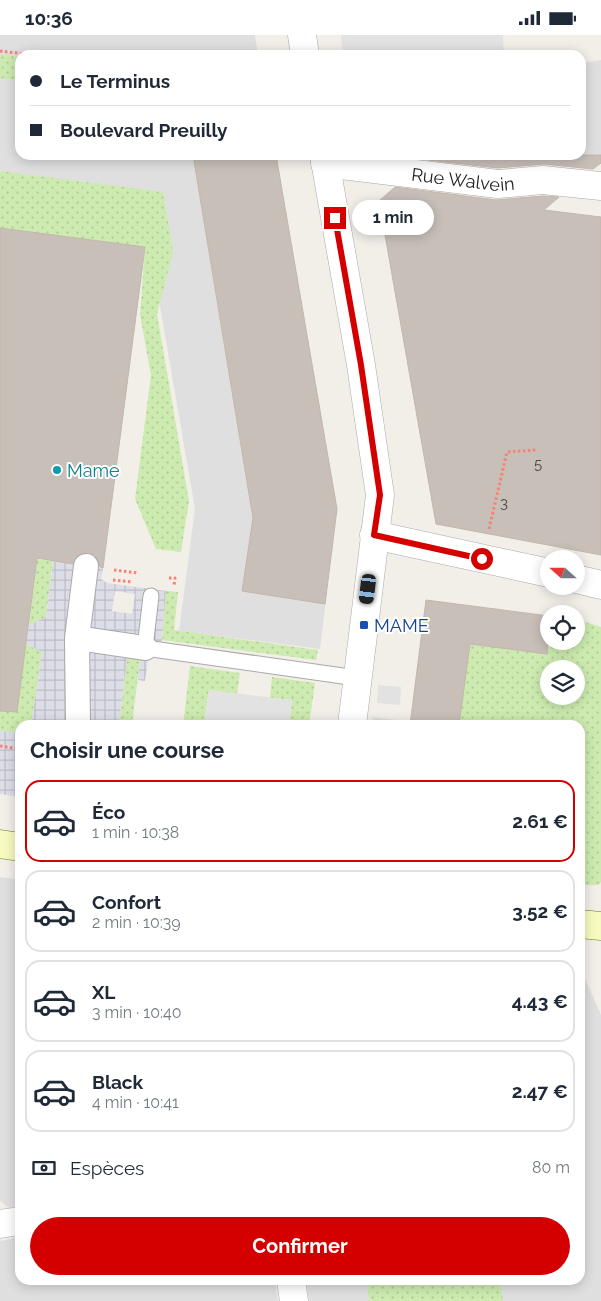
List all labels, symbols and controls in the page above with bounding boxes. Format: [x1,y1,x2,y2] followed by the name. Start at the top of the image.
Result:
[25,7,73,29] text: 10:36
[60,70,170,92] text: Le Terminus
[60,119,228,141] text: Boulevard Preuilly
[410,163,515,195] street label: Rue Walvein
[352,201,435,235] callout: 1 min
[324,207,346,229] route end
[373,208,413,227] text: 1 min
[534,455,542,473] house number: 5
[67,460,120,481] place label: Mame
[51,464,63,476] marker: Mame
[500,494,508,512] house number: 3
[471,548,493,570] route start
[540,550,585,595] north arrow
[540,550,585,705] map controls
[358,573,377,605] car
[540,605,585,650] button: locate
[374,615,429,636] place label: MAME
[358,619,370,631] marker: MAME
[540,660,585,705] button: layers
[30,737,224,763] text: Choisir une course
[32,799,77,844] icon: car
[92,801,125,823] text: Éco
[512,810,568,832] text: 2.61 €
[92,823,179,842] text: 1 min · 10:38
[32,889,77,934] icon: car
[92,891,161,913] text: Confort
[512,900,568,922] text: 3.52 €
[92,913,181,932] text: 2 min · 10:39
[32,979,77,1024] icon: car
[92,981,115,1003] text: XL
[512,990,568,1012] text: 4.43 €
[92,1003,182,1022] text: 3 min · 10:40
[32,1069,77,1114] icon: car
[92,1071,143,1093] text: Black
[512,1080,568,1102] text: 2.47 €
[92,1093,179,1112] text: 4 min · 10:41
[30,1154,58,1182] icon: cash
[70,1157,144,1179] text: Espèces
[532,1158,570,1177] text: 80 m
[30,1217,570,1275] button: Confirmer

